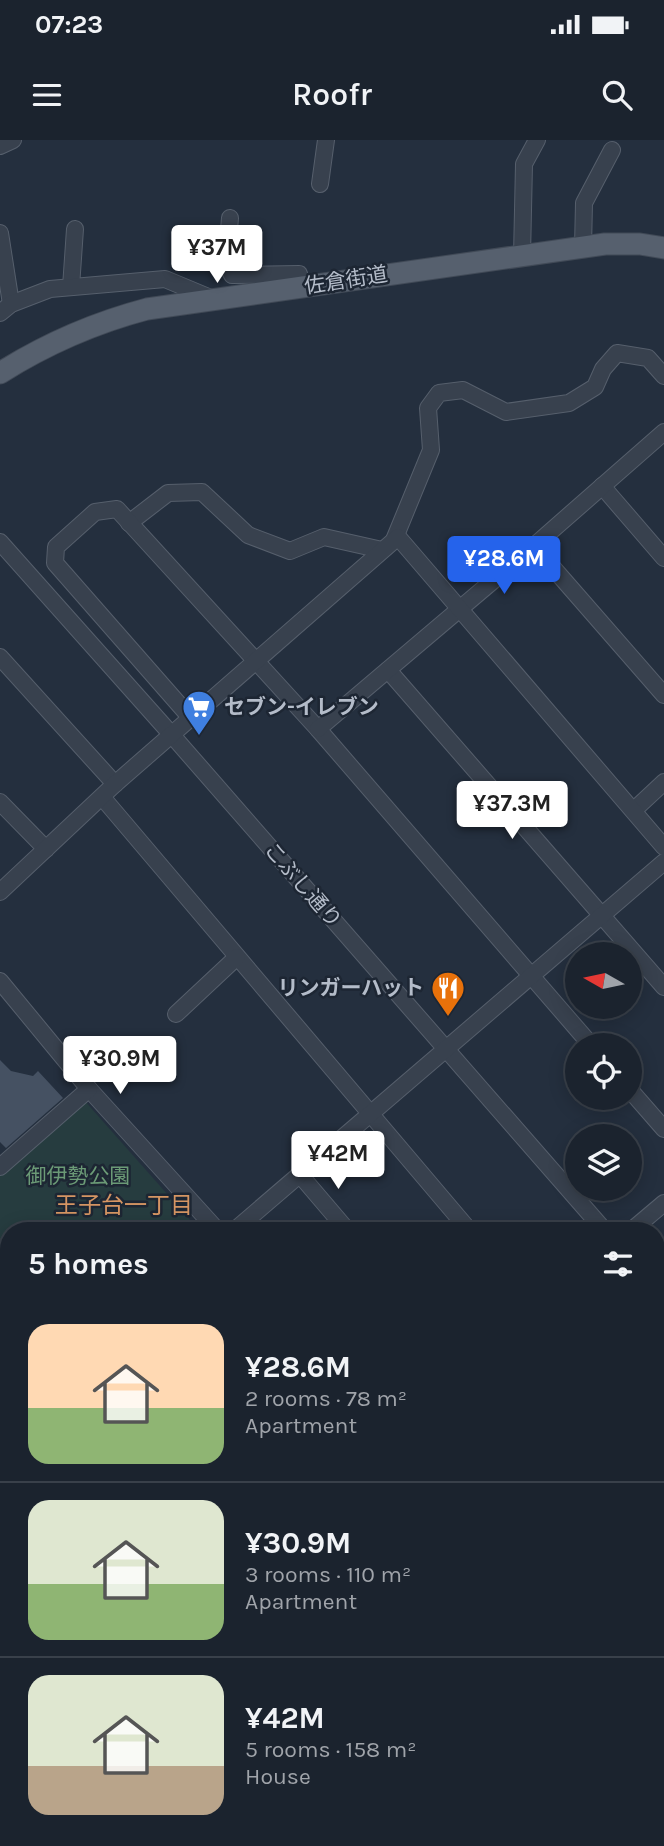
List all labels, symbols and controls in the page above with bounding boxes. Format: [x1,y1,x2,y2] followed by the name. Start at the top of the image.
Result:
[35,9,103,40] text: 07:23
[28,76,66,114] icon: menu
[292,76,372,113] text: Roofr
[598,76,636,114] icon: search
[176,226,258,285] pin: ¥37M
[187,234,247,261] text: ¥37M
[303,262,389,298] street label: 佐倉街道
[447,536,561,596] pin: ¥28.6M
[463,545,545,572] text: ¥28.6M
[180,688,218,737] supermarket icon: セブン-イレブン
[224,695,379,719] place label: セブン-イレブン
[455,782,569,841] pin: ¥37.3M
[473,790,551,817] text: ¥37.3M
[260,838,346,932] street label: こぶし通り
[565,942,642,1018] north arrow
[565,942,642,1201] map controls
[429,969,467,1018] restaurant icon: リンガーハット
[277,976,424,1000] place label: リンガーハット
[565,1033,642,1110] button: locate
[63,1037,177,1096] pin: ¥30.9M
[79,1045,161,1072] text: ¥30.9M
[565,1124,642,1201] button: layers
[297,1132,379,1191] pin: ¥42M
[307,1140,369,1167] text: ¥42M
[26,1164,131,1188] park label: 御伊勢公園
[55,1192,193,1219] district label: 王子台一丁目
[599,1245,637,1283] icon: filters
[28,1246,149,1282] text: 5 homes
[245,1349,351,1385] text: ¥28.6M
[84,1352,168,1436] icon: home
[245,1385,407,1412] text: 2 rooms · 78 m²
[245,1412,357,1439] text: Apartment
[245,1525,351,1561] text: ¥30.9M
[84,1528,168,1612] icon: home
[245,1561,411,1588] text: 3 rooms · 110 m²
[245,1588,357,1615] text: Apartment
[245,1700,325,1736] text: ¥42M
[84,1703,168,1787] icon: home
[245,1736,416,1763] text: 5 rooms · 158 m²
[245,1763,311,1790] text: House

